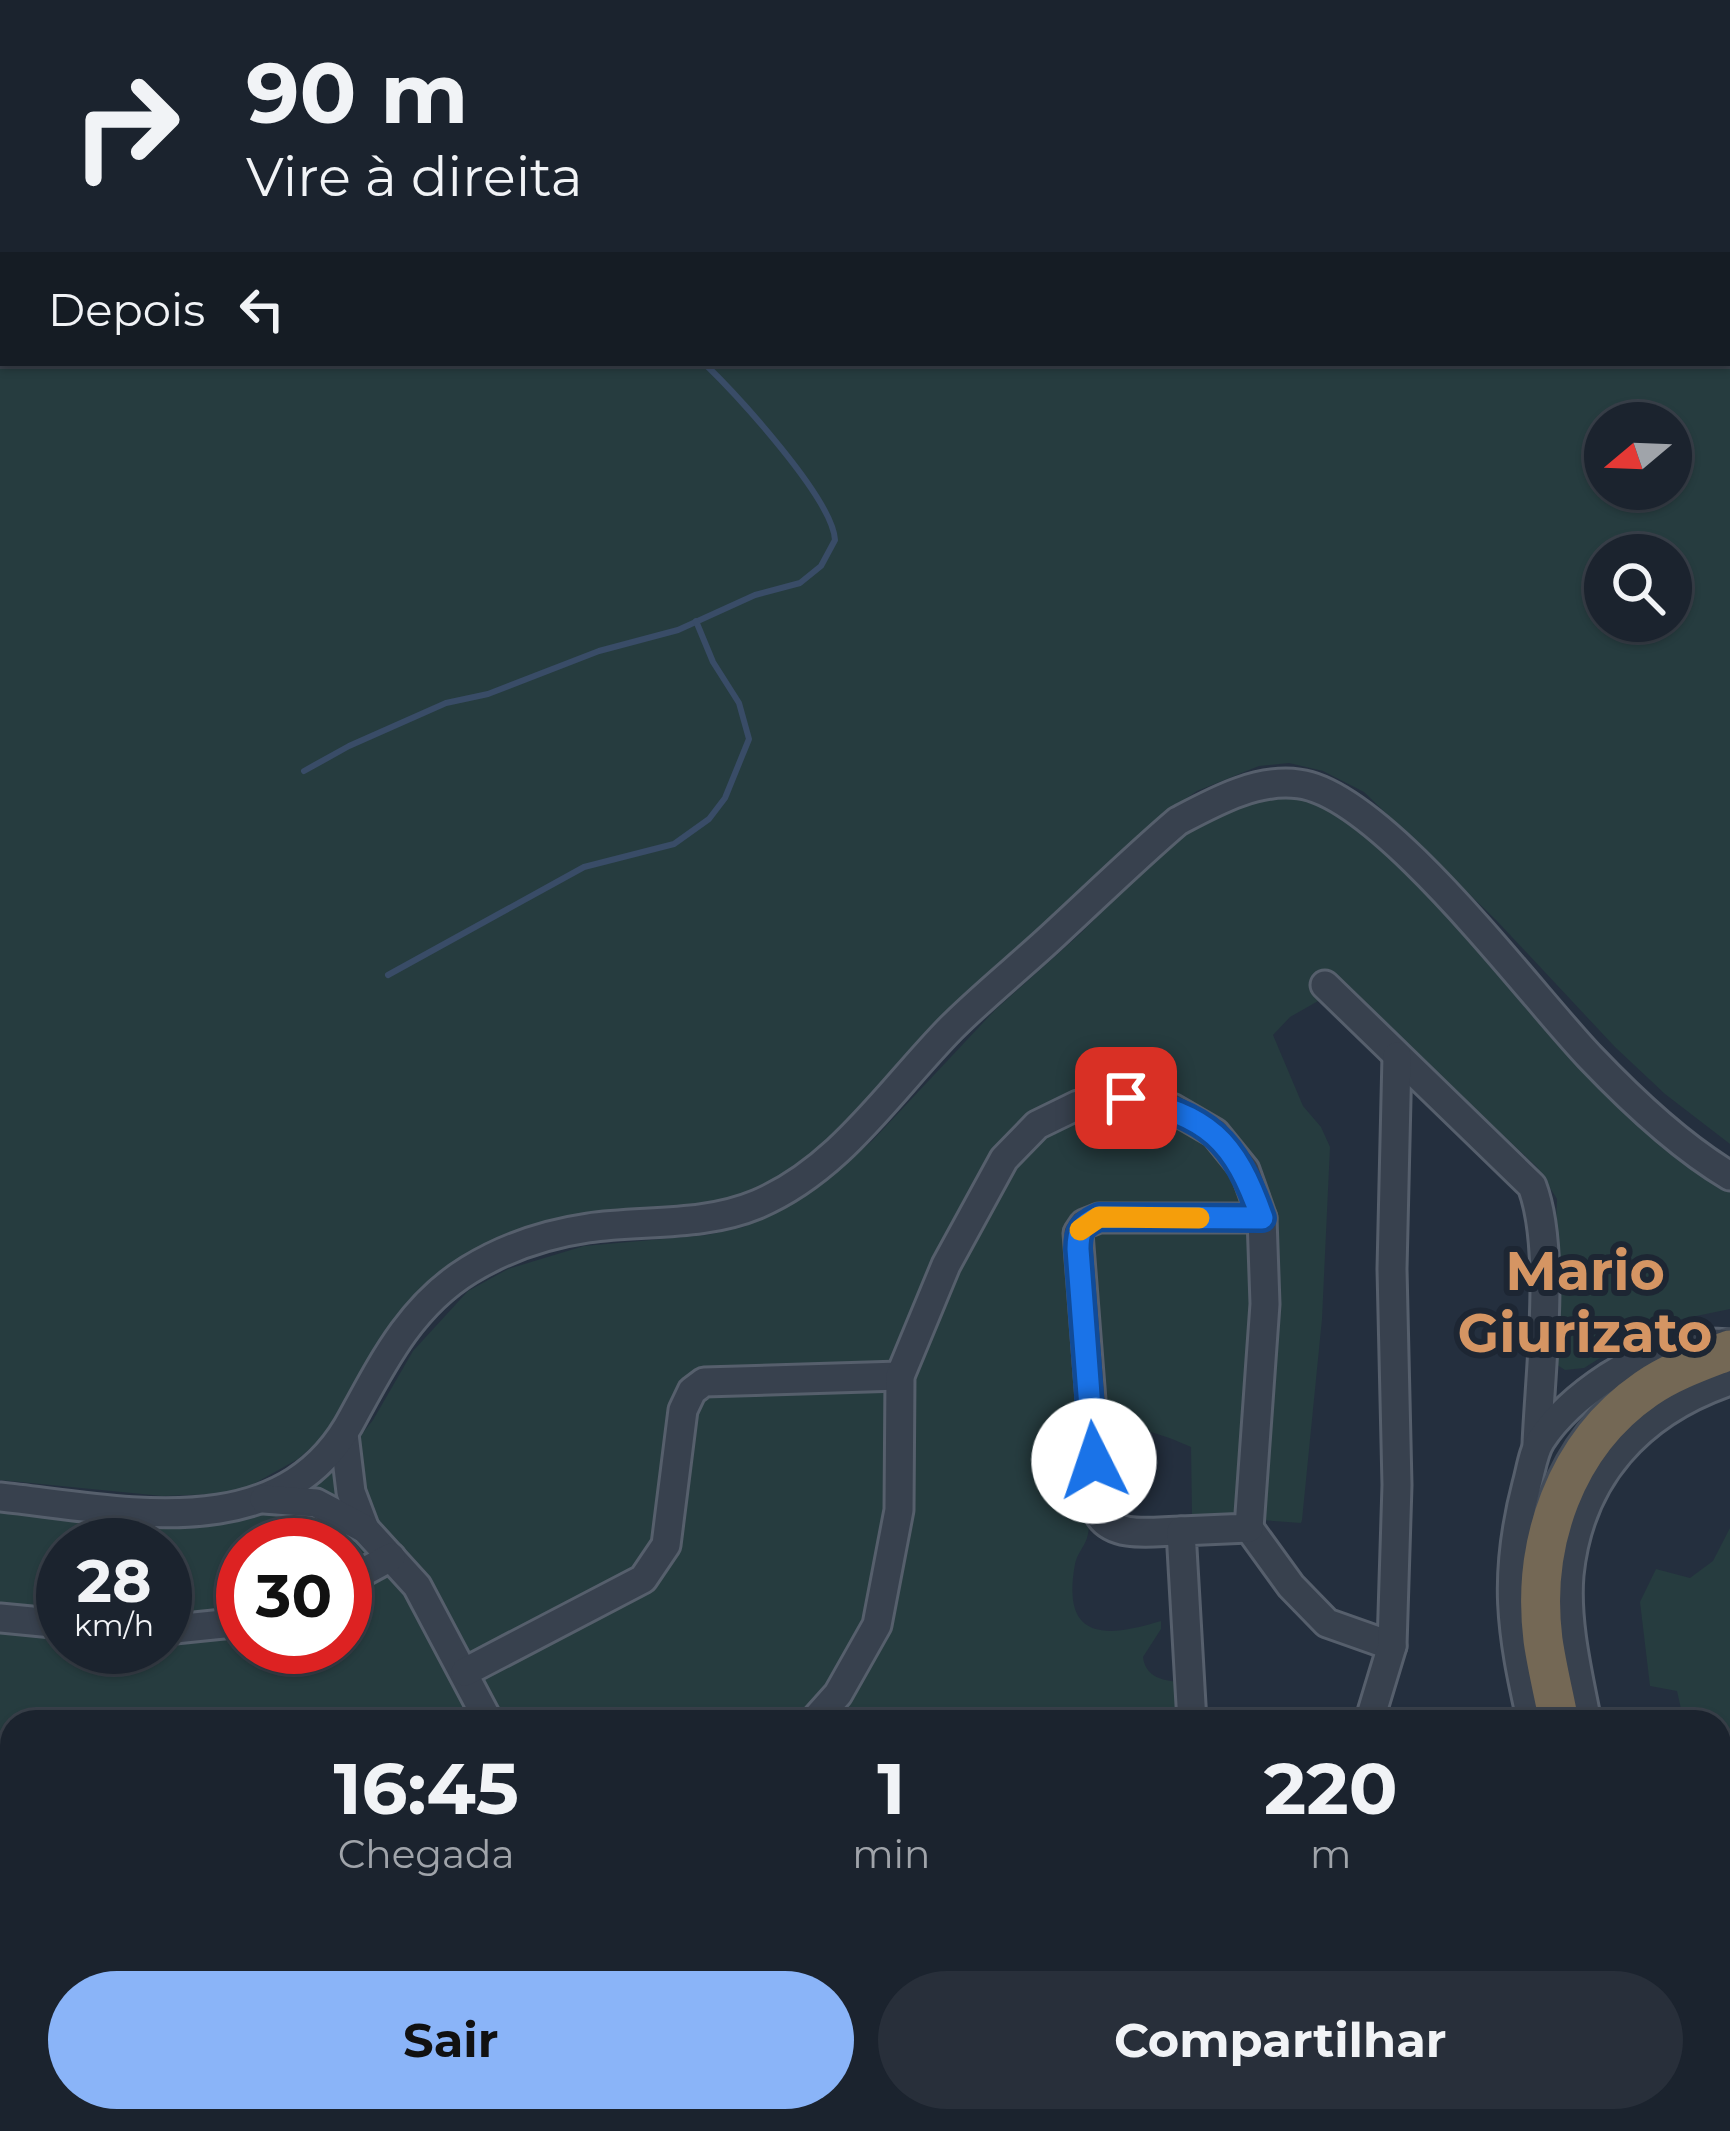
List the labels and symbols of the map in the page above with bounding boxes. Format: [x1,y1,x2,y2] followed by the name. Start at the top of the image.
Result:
[1584,402,1692,510] north arrow
[1075,1047,1177,1149] pin
[1458,1238,1712,1366] district label: Mario Giurizato
[1031,1398,1157,1524] position arrow
[216,1518,372,1674] speed limit sign: 30

